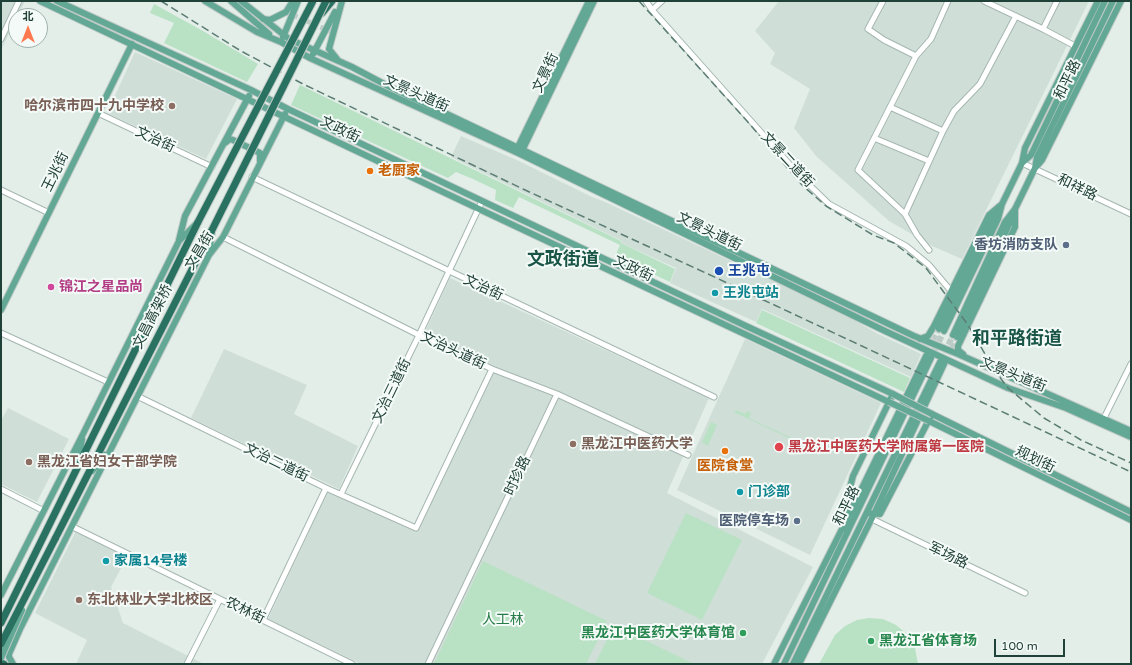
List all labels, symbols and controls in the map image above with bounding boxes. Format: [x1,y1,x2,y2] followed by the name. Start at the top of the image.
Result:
[8,8,48,48] north arrow
[23,10,34,23] text: 北
[530,50,562,96] street label: 文景街
[1051,57,1085,103] street label: 和平路
[381,72,451,116] street label: 文景头道街
[24,98,164,114] place label: 哈尔滨市四十九中学校
[167,101,177,111] marker: 哈尔滨市四十九中学校
[317,113,363,147] street label: 文政街
[132,124,178,156] street label: 文治街
[757,129,817,191] street label: 文景二道街
[39,149,73,195] street label: 王兆街
[378,163,420,179] place label: 老厨家
[365,166,375,176] marker: 老厨家
[1054,171,1100,205] street label: 和祥路
[674,209,744,255] street label: 文景头道街
[182,229,218,273] street label: 文昌街
[974,237,1058,253] place label: 香坊消防支队
[1061,240,1071,250] marker: 香坊消防支队
[527,249,599,271] district label: 文政街道
[610,253,656,285] street label: 文政街
[728,263,770,279] place label: 王兆屯
[713,265,725,277] marker: 王兆屯
[460,272,506,304] street label: 文治街
[59,279,143,295] place label: 锦江之星品尚
[46,282,56,292] marker: 锦江之星品尚
[130,282,176,352] street label: 文昌高架桥
[723,285,779,301] place label: 王兆屯站
[710,288,720,298] marker: 王兆屯站
[972,328,1062,350] district label: 和平路街道
[418,329,488,373] street label: 文治头道街
[977,354,1049,396] street label: 文景头道街
[369,356,415,426] street label: 文治三道街
[581,436,693,452] place label: 黑龙江中医药大学
[568,439,578,449] marker: 黑龙江中医药大学
[788,439,984,455] place label: 黑龙江中医药大学附属第一医院
[241,440,311,486] street label: 文治二道街
[773,441,785,453] marker: 黑龙江中医药大学附属第一医院
[1012,443,1058,477] street label: 规划街
[720,446,730,456] marker: 医院食堂
[502,453,534,499] street label: 时珍路
[37,454,177,470] place label: 黑龙江省妇女干部学院
[24,457,34,467] marker: 黑龙江省妇女干部学院
[697,458,753,474] place label: 医院食堂
[830,483,864,529] street label: 和平路
[748,484,790,500] place label: 门诊部
[735,487,745,497] marker: 门诊部
[719,513,789,529] place label: 医院停车场
[792,516,802,526] marker: 医院停车场
[925,539,971,573] street label: 军场路
[114,553,188,569] place label: 家属14号楼
[101,556,111,566] marker: 家属14号楼
[87,592,213,608] place label: 东北林业大学北校区
[222,594,268,628] street label: 农林街
[74,595,84,605] marker: 东北林业大学北校区
[482,612,524,628] park label: 人工林
[581,625,735,641] place label: 黑龙江中医药大学体育馆
[738,628,748,638] marker: 黑龙江中医药大学体育馆
[996,631,1067,657] scale bar
[879,633,977,649] place label: 黑龙江省体育场
[866,636,876,646] marker: 黑龙江省体育场
[1001,639,1038,653] text: 100 m

